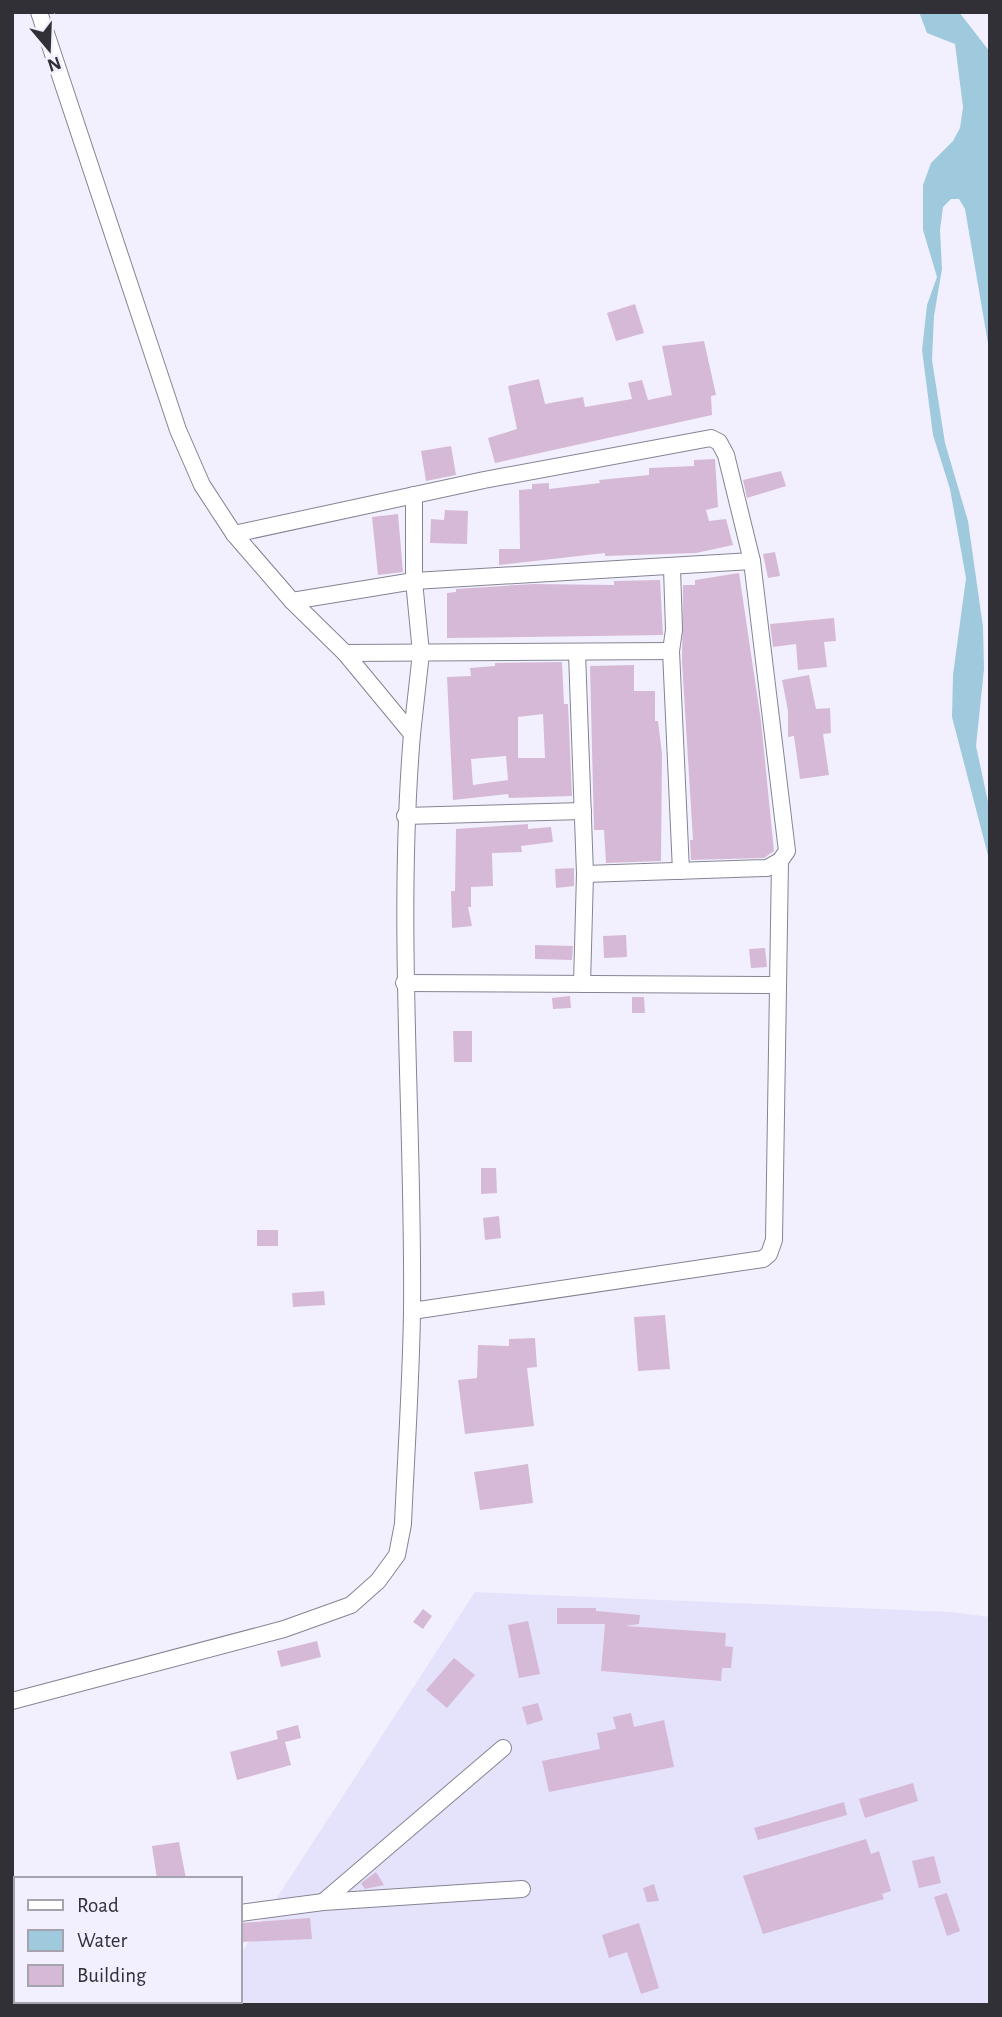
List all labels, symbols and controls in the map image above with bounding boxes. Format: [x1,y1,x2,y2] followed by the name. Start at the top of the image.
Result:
[14,14,84,84] north arrow
[45,53,63,75] text: N
[14,1877,242,2003] legend
[77,1895,119,1916] text: Road
[77,1930,127,1951] text: Water
[77,1965,147,1986] text: Building

